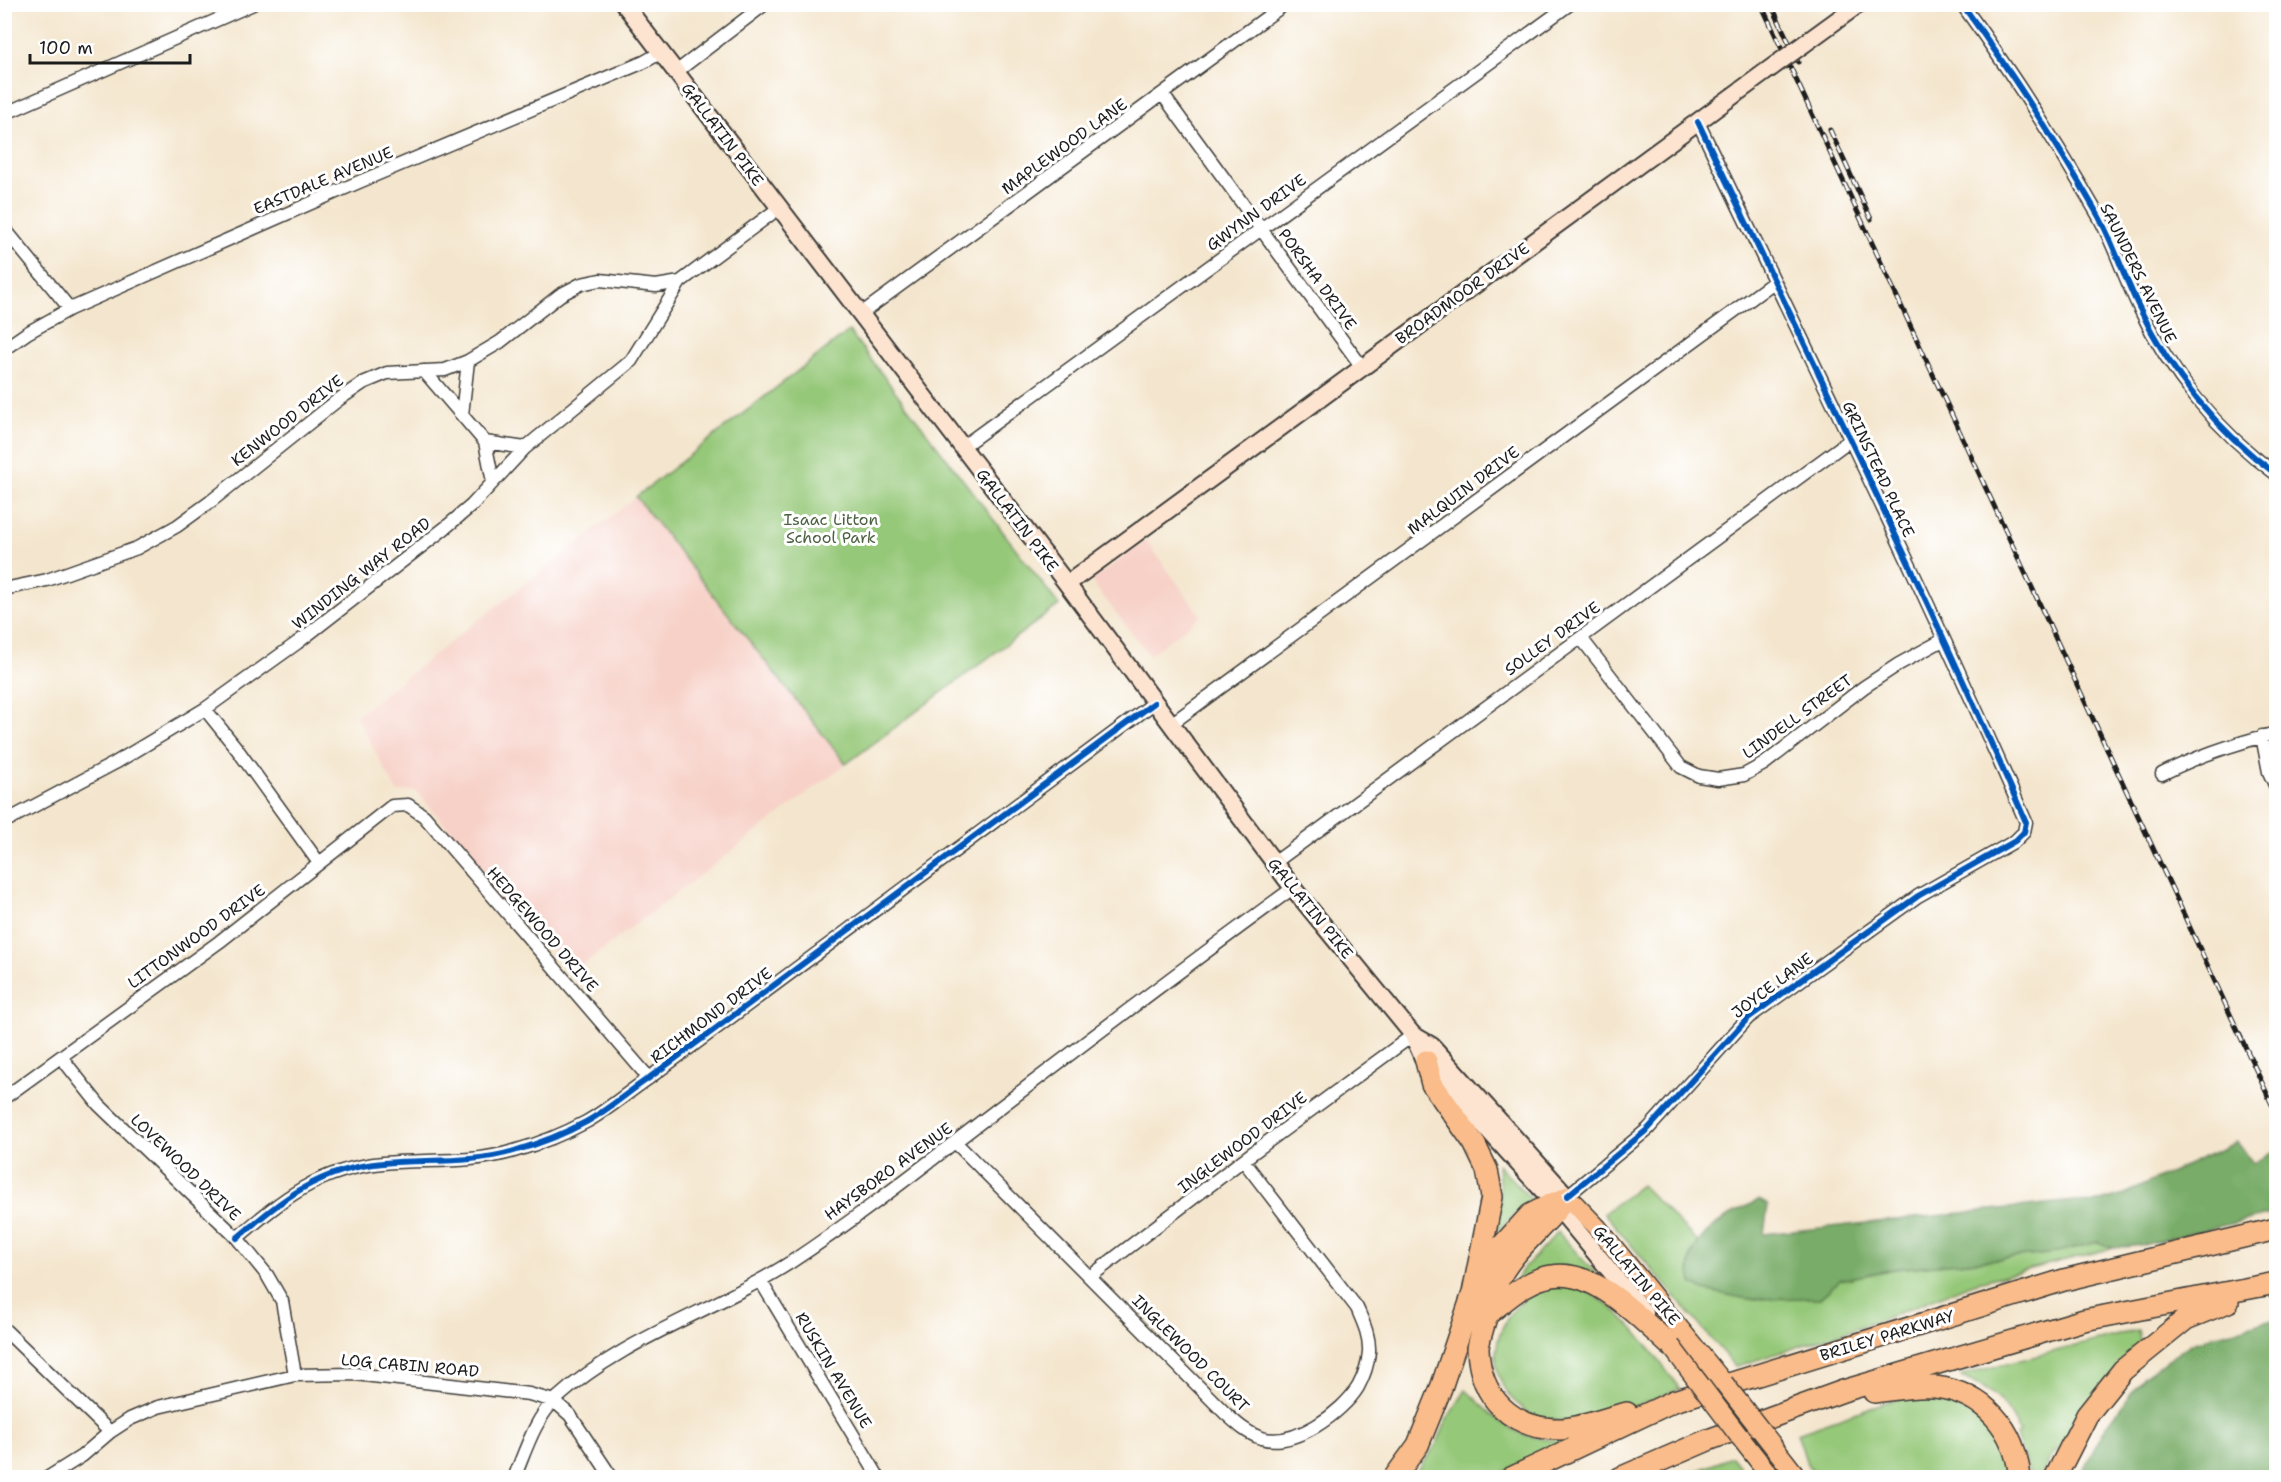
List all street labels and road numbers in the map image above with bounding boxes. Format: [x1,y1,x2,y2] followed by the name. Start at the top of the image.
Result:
[677,78,768,190] street label: GALLATIN PIKE
[997,94,1131,199] street label: MAPLEWOOD LANE
[250,142,396,219] street label: EASTDALE AVENUE
[1202,169,1310,256] street label: GWYNN DRIVE
[2095,200,2182,347] street label: SAUNDERS AVENUE
[1274,224,1361,334] street label: PORSHA DRIVE
[1391,238,1533,349] street label: BROADMOOR DRIVE
[227,370,348,471] street label: KENWOOD DRIVE
[1838,398,1919,541] street label: GRINSTEAD PLACE
[1403,441,1524,539] street label: MALQUIN DRIVE
[972,464,1063,576] street label: GALLATIN PIKE
[288,513,435,634] street label: WINDING WAY ROAD
[1500,597,1604,680] street label: SOLLEY DRIVE
[1738,669,1857,763] street label: LINDELL STREET
[1263,853,1358,963] street label: GALLATIN PIKE
[482,862,603,996] street label: HEDGEWOOD DRIVE
[123,879,269,993] street label: LITTONWOOD DRIVE
[1727,948,1817,1023] street label: JOYCE LANE
[646,963,776,1068] street label: RICHMOND DRIVE
[1174,1087,1311,1198] street label: INGLEWOOD DRIVE
[126,1109,245,1225] street label: LOVEWOOD DRIVE
[820,1118,957,1225] street label: HAYSBORO AVENUE
[1589,1221,1685,1330] street label: GALLATIN PIKE
[1128,1290,1254,1417] street label: INGLEWOOD COURT
[1817,1305,1957,1366] street label: BRILEY PARKWAY
[791,1308,877,1432] street label: RUSKIN AVENUE
[340,1349,480,1382] street label: LOG CABIN ROAD

